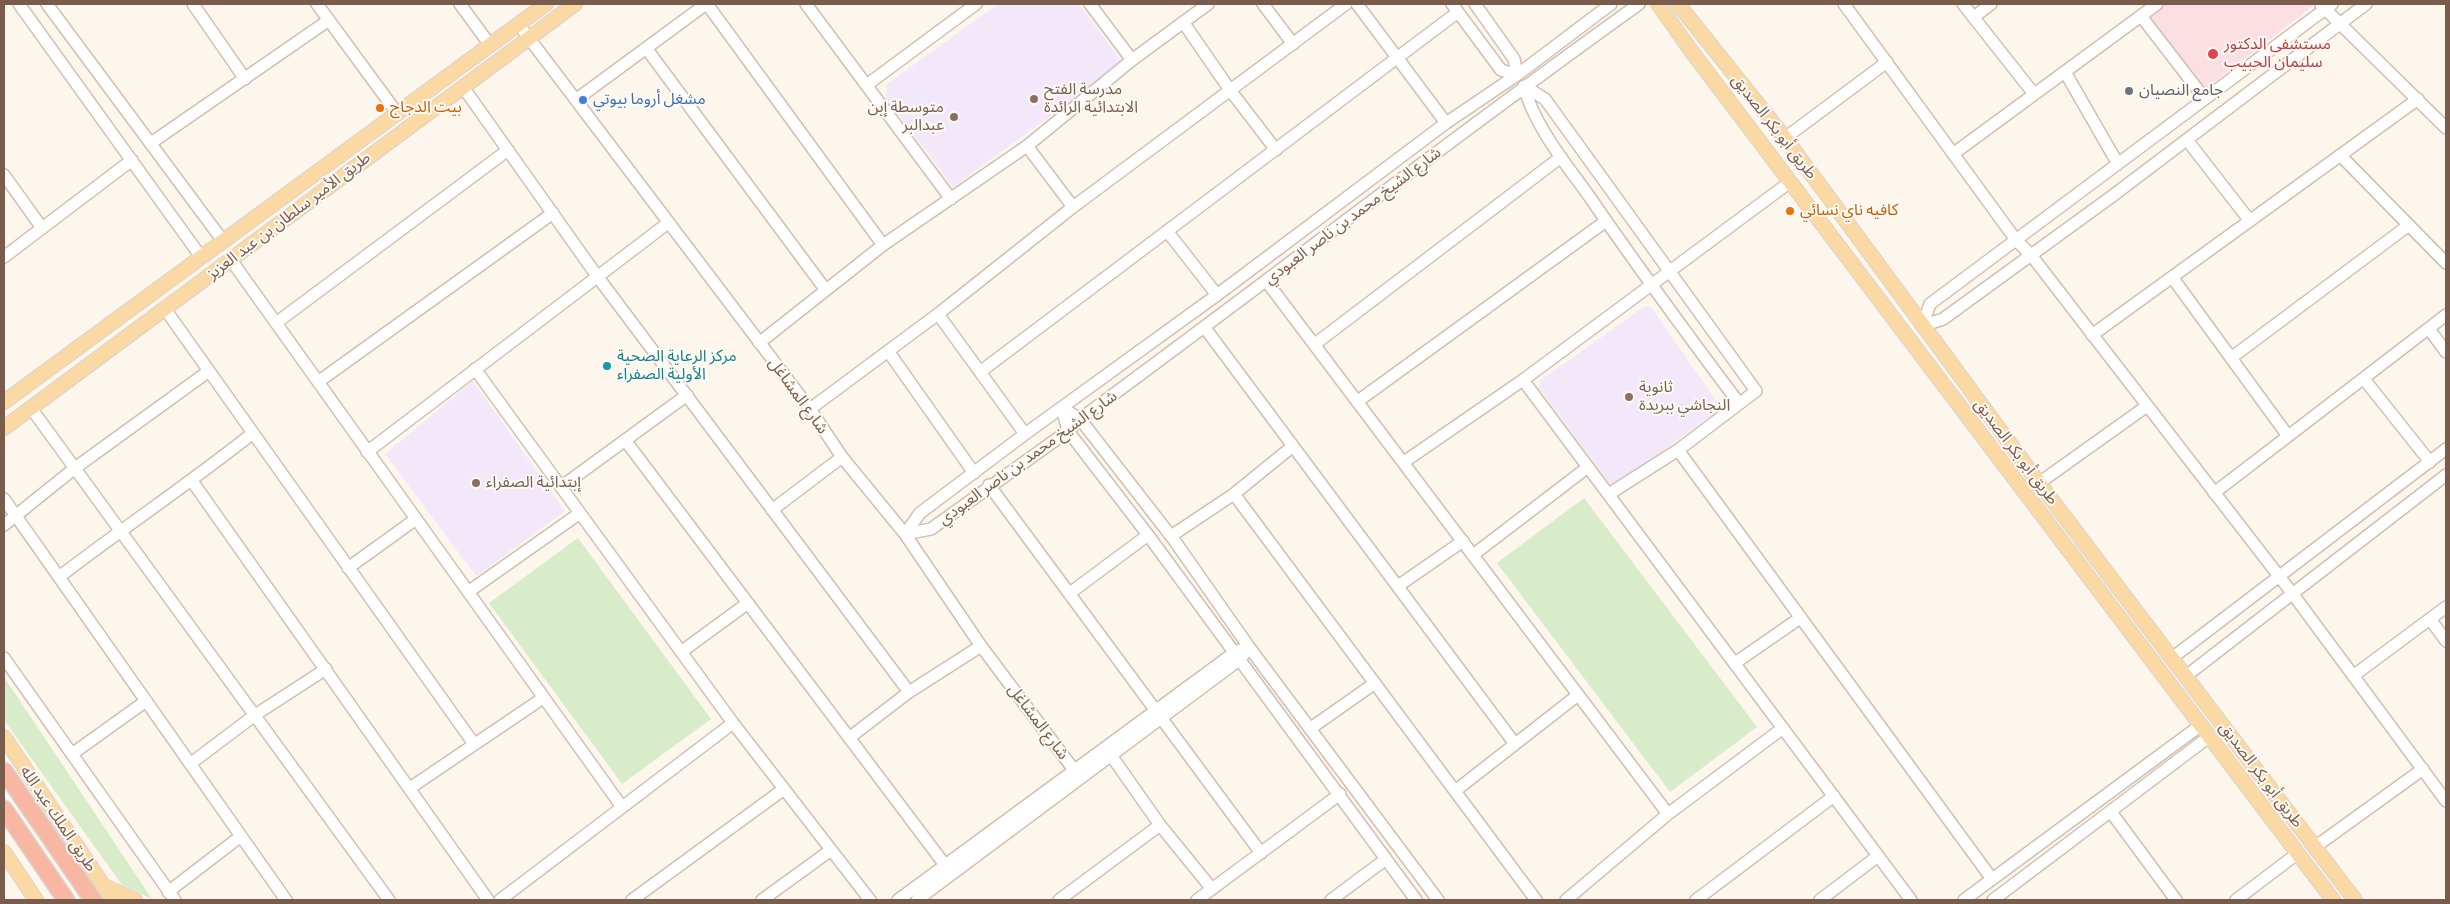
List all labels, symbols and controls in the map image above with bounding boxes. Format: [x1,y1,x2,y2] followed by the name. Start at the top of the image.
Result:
[2224,35,2331,73] place label: مستشفى الدكتور سليمان الحبيب
[2206,47,2220,61] marker: مستشفى الدكتور سليمان الحبيب
[1727,71,1821,183] street label: طريق أبو بكر الصديق
[1044,80,1138,118] place label: مدرسة الفتح الابتدائية الرائدة
[2139,81,2223,101] place label: جامع النصيان
[2123,85,2135,97] marker: جامع النصيان
[593,90,706,110] place label: مشغل أروما بيوتي
[1028,93,1040,105] marker: مدرسة الفتح الابتدائية الرائدة
[577,94,589,106] marker: مشغل أروما بيوتي
[390,98,462,118] place label: بيت الدجاج
[867,98,944,136] place label: متوسطة إبن عبدالبر
[374,102,386,114] marker: بيت الدجاج
[948,111,960,123] marker: متوسطة إبن عبدالبر
[1261,143,1445,289] street label: شارع الشيخ محمد بن ناصر العبودي
[203,148,375,284] street label: طريق الأمير سلطان بن عبد العزيز
[1800,201,1898,221] place label: كافيه ناي نسائي
[1784,205,1796,217] marker: كافيه ناي نسائي
[617,347,737,385] place label: مركز الرعاية الصحية الأولية الصفراء
[764,354,832,438] street label: شارع المشاغل
[601,360,613,372] marker: مركز الرعاية الصحية الأولية الصفراء
[1639,378,1730,416] place label: ثانوية النجاشي ببريدة
[935,387,1121,529] street label: شارع الشيخ محمد بن ناصر العبودي
[1623,391,1635,403] marker: ثانوية النجاشي ببريدة
[1970,395,2062,509] street label: طريق أبو بكر الصديق
[486,473,581,493] place label: إبتدائية الصفراء
[470,477,482,489] marker: إبتدائية الصفراء
[1003,680,1073,764] street label: شارع المشاغل
[2215,718,2307,832] street label: طريق أبو بكر الصديق
[16,762,100,876] street label: طريق الملك عبد الله

